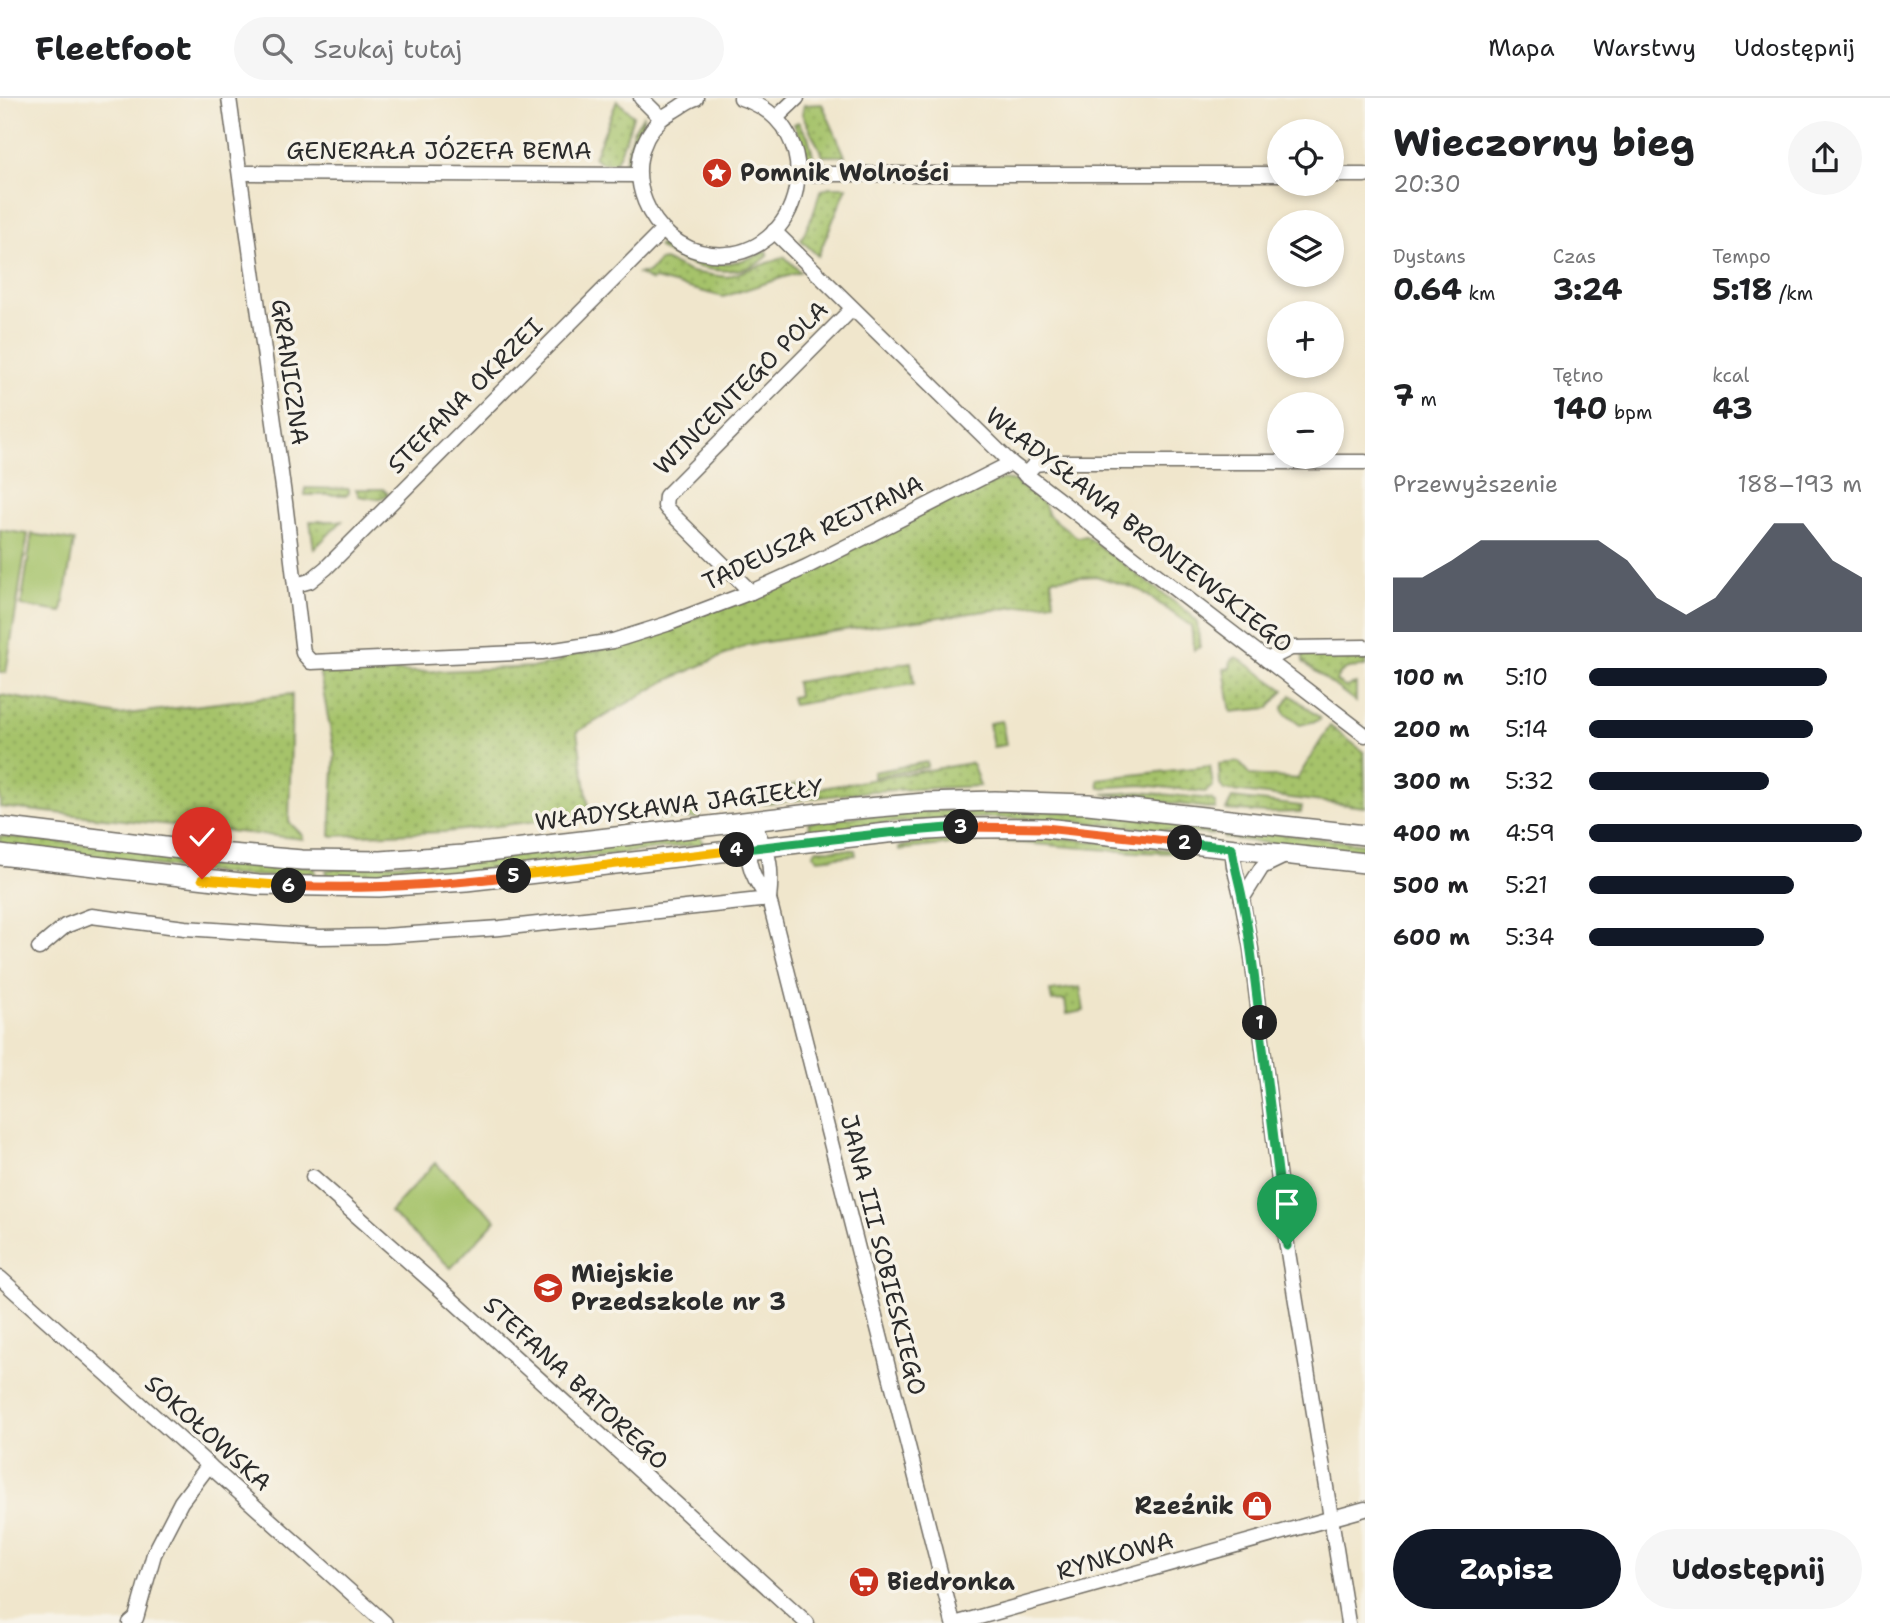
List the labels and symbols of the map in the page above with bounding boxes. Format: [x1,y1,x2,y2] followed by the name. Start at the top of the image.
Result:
[286,135,592,167] street label: GENERAŁA JÓZEFA BEMA
[700,156,734,190] place icon: Pomnik Wolności
[740,157,949,189] place label: Pomnik Wolności
[647,294,835,482] street label: WINCENTEGO POLA
[264,297,316,447] street label: GRANICZNA
[380,311,550,481] street label: STEFANA OKRZEI
[979,400,1299,660] street label: WŁADYSŁAWA BRONIEWSKIEGO
[697,468,929,598] street label: TADEUSZA REJTANA
[533,771,825,839] street label: WŁADYSŁAWA JAGIEŁŁY
[172,807,232,879] pin
[944,810,978,844] pin: 3
[1168,826,1202,860] pin: 2
[720,832,754,868] pin: 4
[496,858,532,894] pin: 5
[272,868,306,904] pin: 6
[1242,1006,1278,1040] pin: 1
[833,1111,933,1399] street label: JANA III SOBIESKIEGO
[1257,1174,1317,1246] pin
[571,1258,786,1318] place label: Miejskie Przedszkole nr 3
[531,1271,565,1305] school or university icon: Miejskie Przedszkole nr 3
[477,1289,675,1477] street label: STEFANA BATOREGO
[138,1368,278,1498] street label: SOKOŁOWSKA
[1240,1489,1274,1523] shop icon: Rzeźnik
[1135,1490,1234,1522] place label: Rzeźnik
[1053,1524,1177,1588] street label: RYNKOWA
[847,1565,881,1599] supermarket icon: Biedronka
[887,1566,1015,1598] place label: Biedronka

